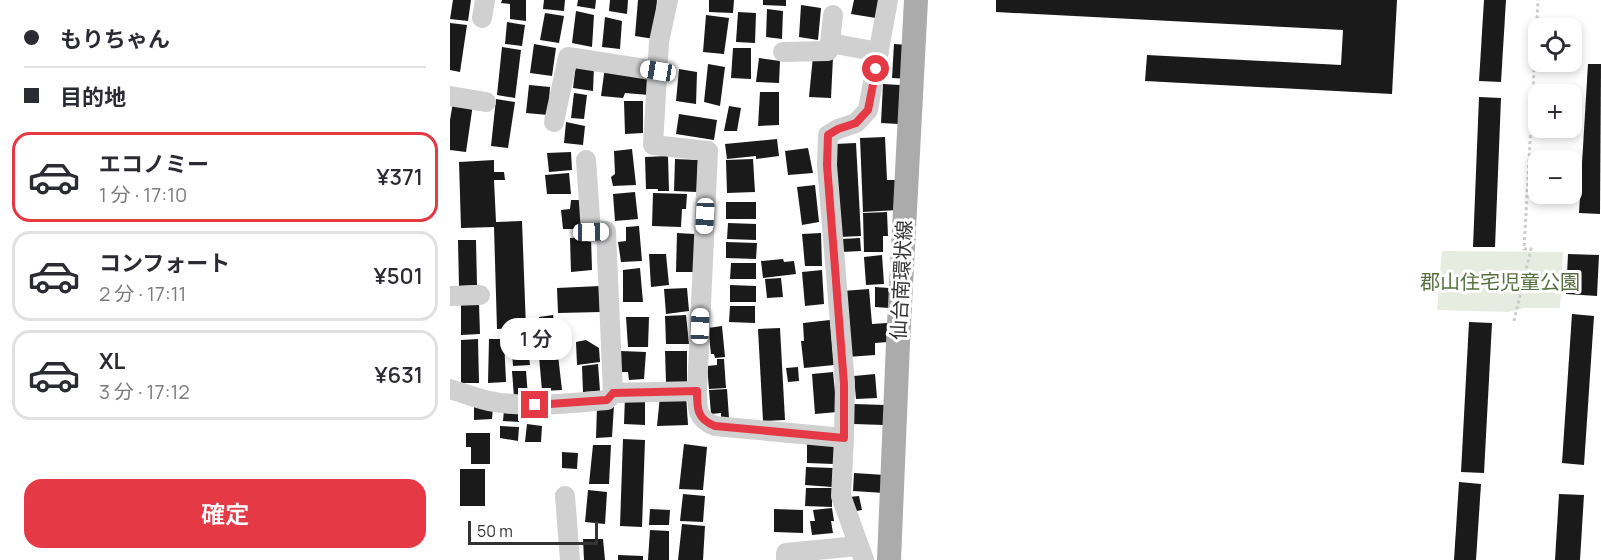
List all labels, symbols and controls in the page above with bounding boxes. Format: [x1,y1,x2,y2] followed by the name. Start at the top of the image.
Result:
[1528,18,1582,204] map controls
[1528,18,1582,72] button: locate
[60,24,170,54] text: もりちゃん
[862,55,889,82] route start
[639,59,677,83] car
[60,82,126,112] text: 目的地
[1528,84,1582,138] button: +
[99,149,209,179] text: エコノミー
[27,150,81,204] icon: car
[1528,150,1582,204] button: −
[377,162,423,192] text: ¥371
[99,181,187,208] text: 1 分 · 17:10
[695,198,715,234] car
[884,219,918,341] street label: 仙台南環状線
[573,223,609,241] car
[99,248,230,278] text: コンフォート
[27,249,81,303] icon: car
[374,261,423,291] text: ¥501
[1420,268,1580,295] park label: 郡山住宅児童公園
[99,280,186,307] text: 2 分 · 17:11
[690,308,710,344] car
[499,318,571,360] callout: 1 分
[520,325,552,352] text: 1 分
[99,346,125,376] text: XL
[27,348,81,402] icon: car
[374,360,423,390] text: ¥631
[99,378,190,405] text: 3 分 · 17:12
[521,391,548,418] route end
[24,479,426,548] button: 確定
[468,518,598,546] scale bar
[477,520,513,542] text: 50 m

